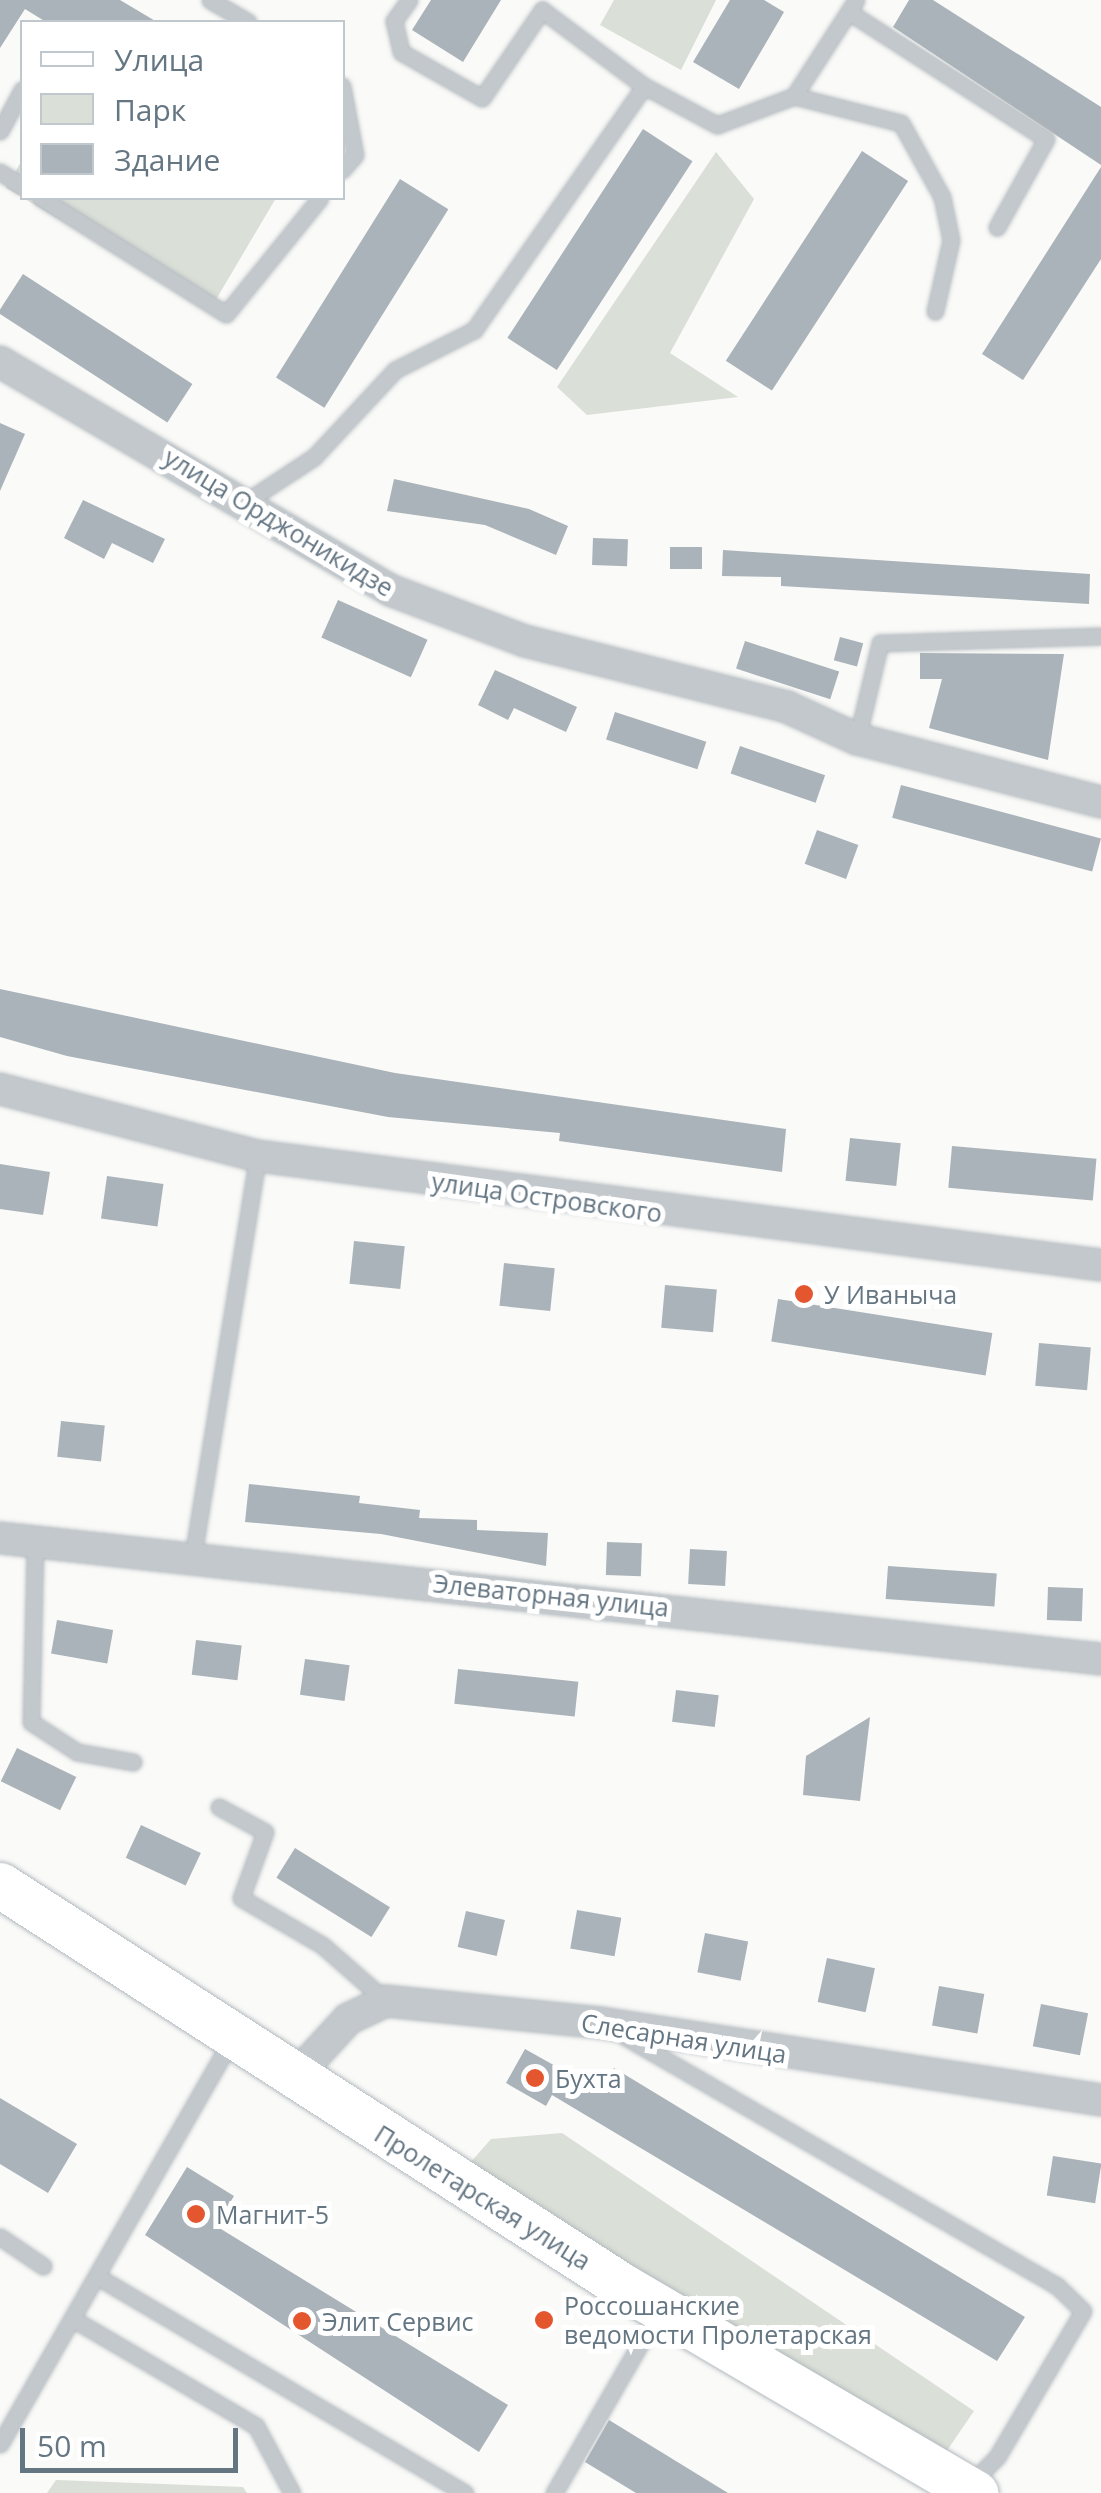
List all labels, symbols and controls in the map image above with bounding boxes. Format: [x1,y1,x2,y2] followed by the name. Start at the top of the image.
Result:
[20,20,345,200] legend
[114,39,204,80] text: Улица
[114,89,186,130] text: Парк
[114,139,220,180] text: Здание
[159,442,399,602] street label: улица Орджоникидзе
[430,1166,664,1228] street label: улица Островского
[824,1279,957,1309] place label: У Иваныча
[793,1283,815,1305] marker: У Иваныча
[432,1568,670,1622] street label: Элеваторная улица
[579,2007,789,2069] street label: Слесарная улица
[555,2063,622,2093] place label: Бухта
[524,2067,546,2089] marker: Бухта
[369,2118,597,2276] street label: Пролетарская улица
[216,2199,329,2229] place label: Магнит-5
[185,2203,207,2225] marker: Магнит-5
[564,2291,872,2350] place label: Россошанские ведомости Пролетарская
[322,2306,474,2336] place label: Элит Сервис
[533,2309,555,2331] marker: Россошанские ведомости Пролетарская
[291,2310,313,2332] marker: Элит Сервис
[25,2408,242,2470] scale bar
[37,2425,107,2466] text: 50 m

